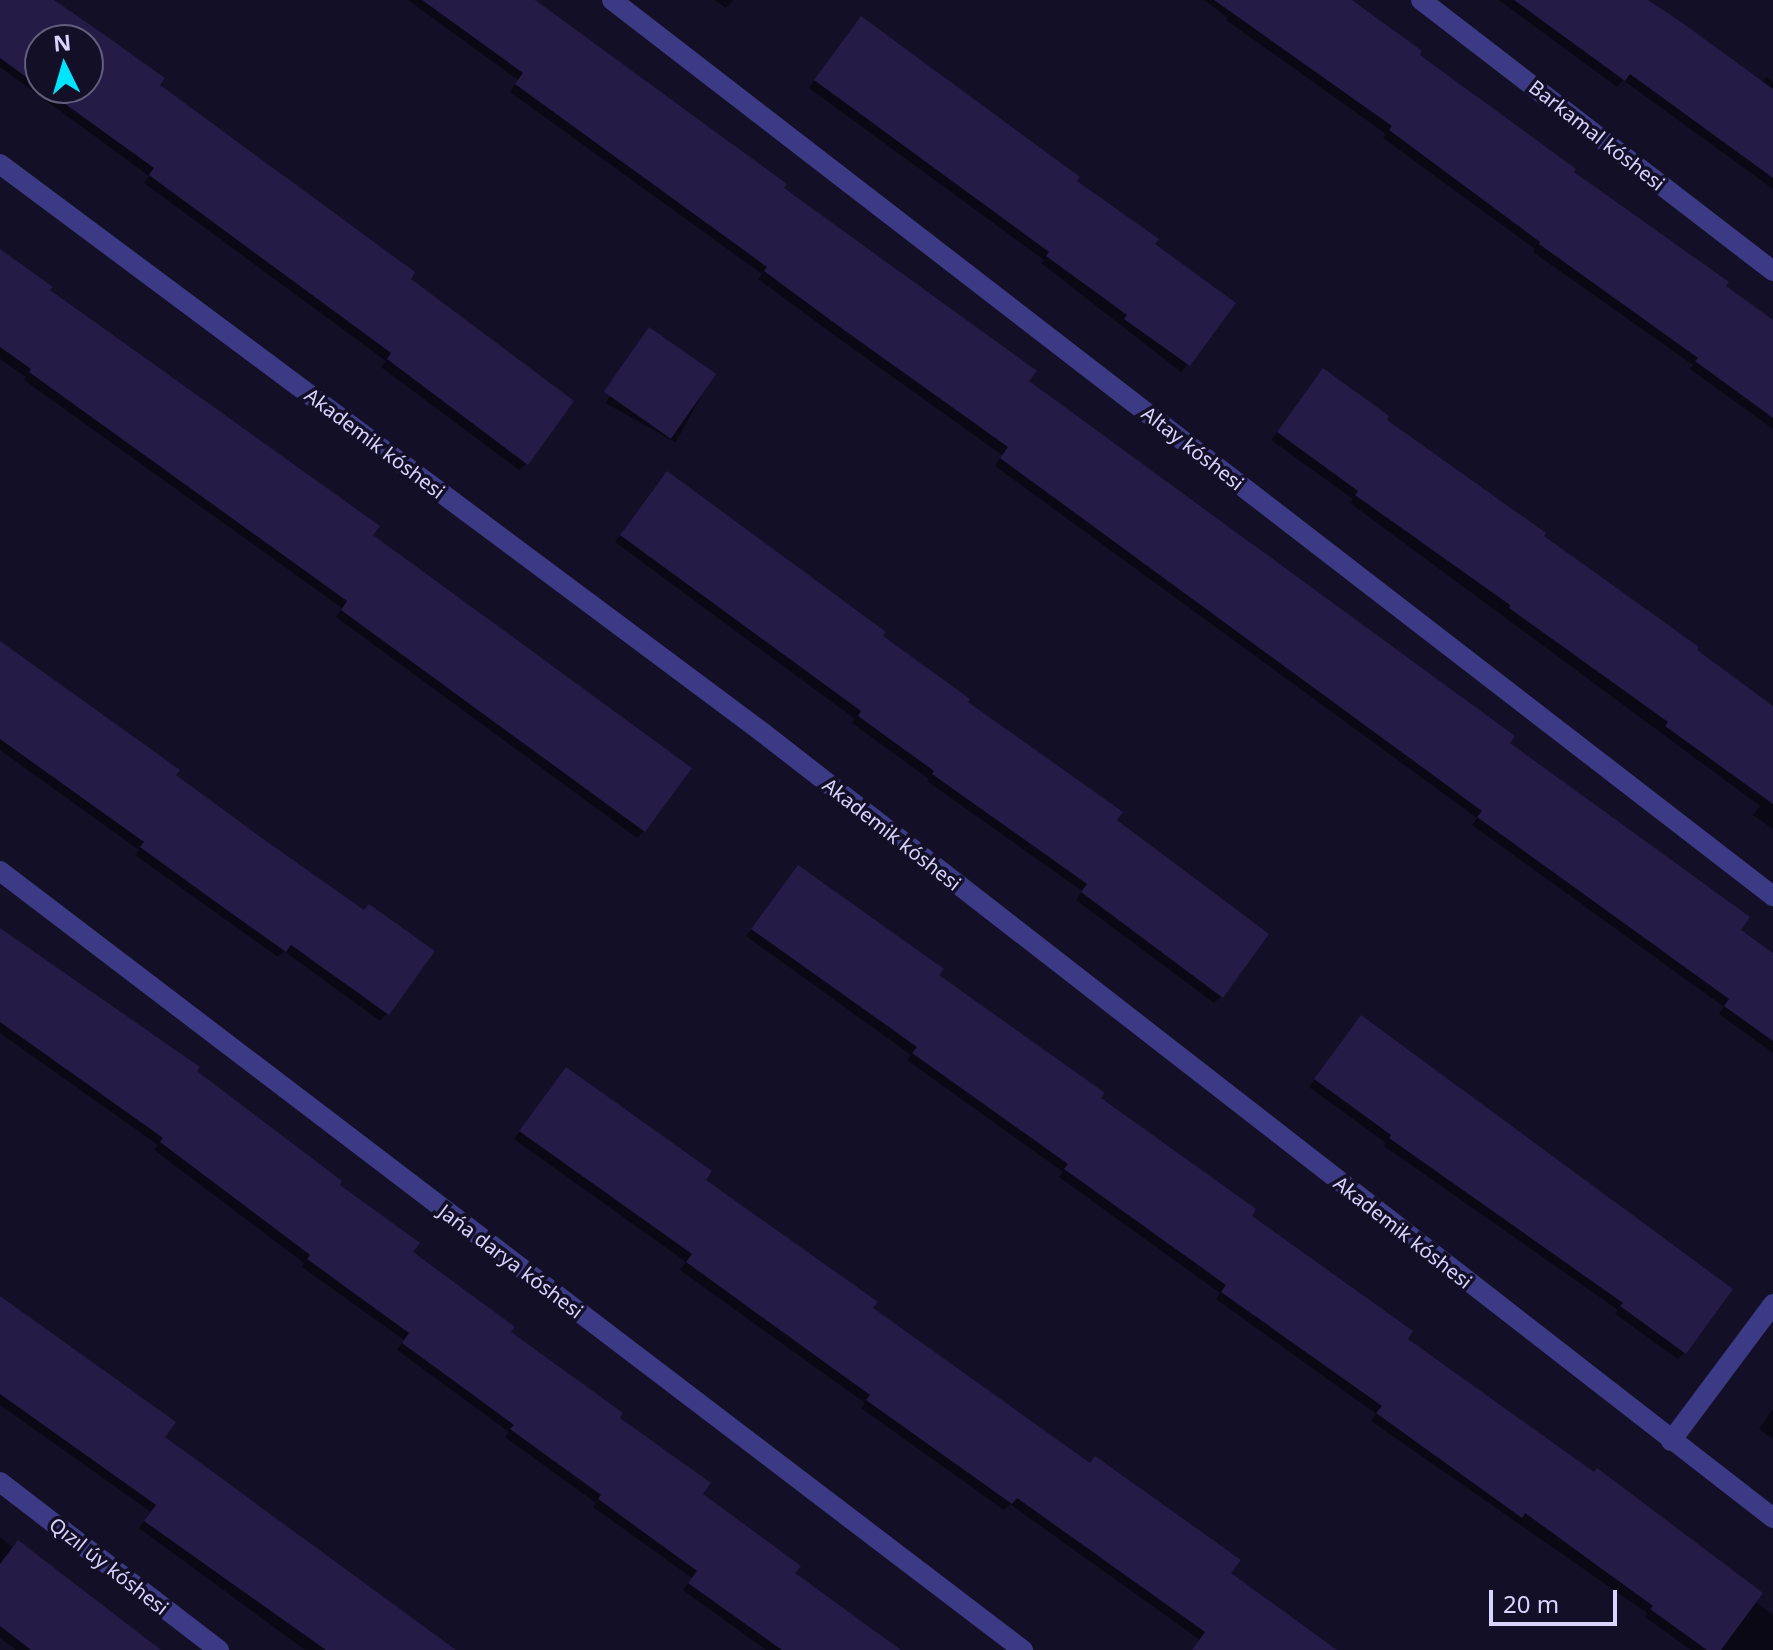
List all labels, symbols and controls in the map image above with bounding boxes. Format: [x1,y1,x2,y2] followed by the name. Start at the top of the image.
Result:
[24,24,104,104] north arrow
[52,26,72,58] text: N
[1524,75,1670,195] street label: Barkamal kóshesi
[300,383,450,503] street label: Akademik kóshesi
[1137,401,1249,495] street label: Altay kóshesi
[818,773,966,895] street label: Akademik kóshesi
[1329,1171,1477,1293] street label: Akademik kóshesi
[434,1199,588,1323] street label: Jańa darya kóshesi
[45,1512,173,1620] street label: Qızıl úy kóshesi
[1493,1574,1621,1624] scale bar
[1503,1587,1559,1620] text: 20 m

